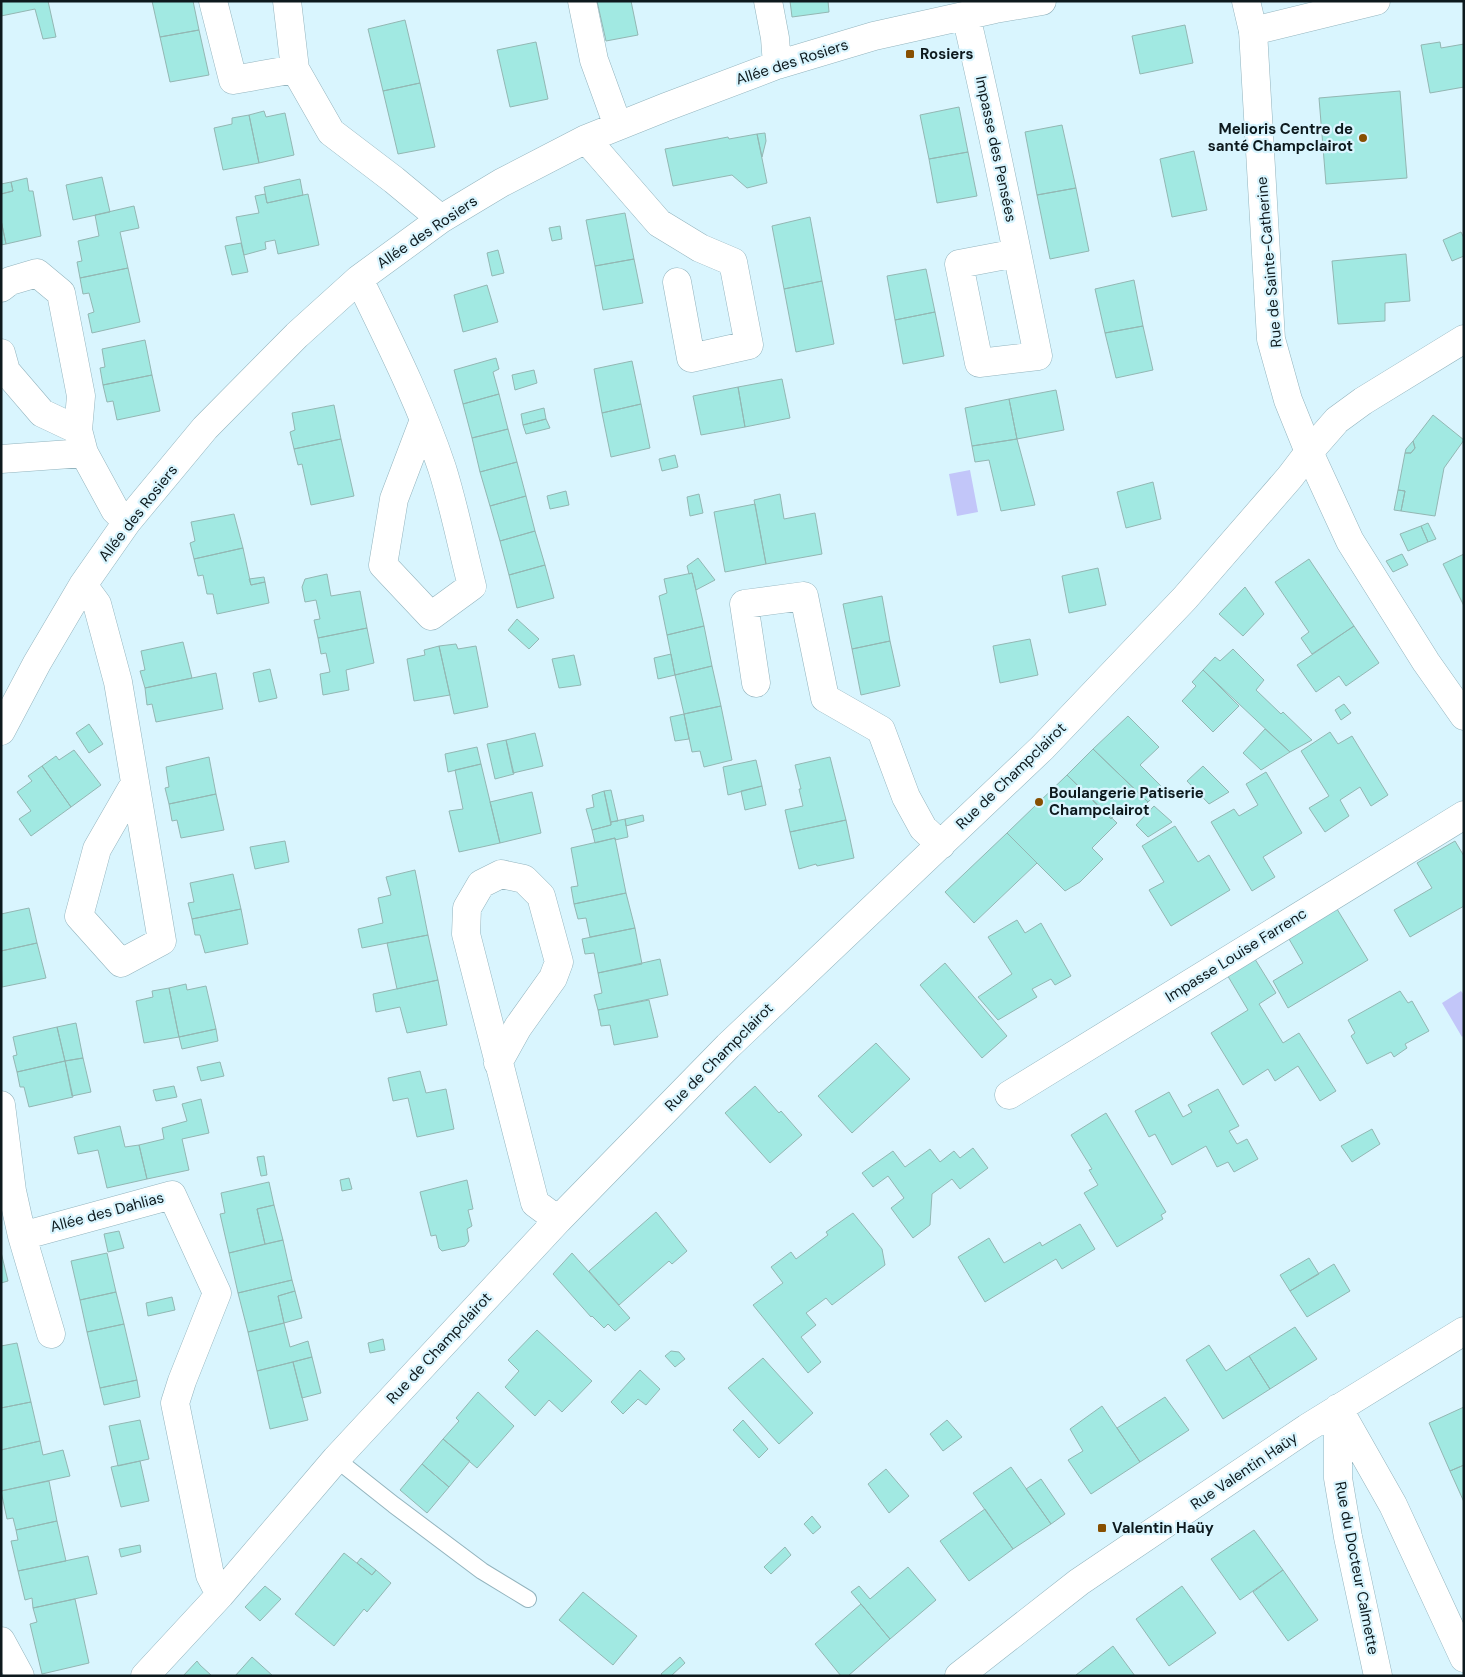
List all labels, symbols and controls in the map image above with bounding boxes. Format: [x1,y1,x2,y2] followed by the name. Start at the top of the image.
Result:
[733,34,851,90] street label: Allée des Rosiers
[920,44,973,64] place label: Rosiers
[904,48,916,60] marker: Rosiers
[971,74,1021,224] street label: Impasse des Pensées
[1208,119,1353,156] place label: Melioris Centre de santé Champclairot
[1357,132,1369,144] marker: Melioris Centre de santé Champclairot
[1252,176,1286,348] street label: Rue de Sainte-Catherine
[373,191,481,273] street label: Allée des Rosiers
[94,461,182,565] street label: Allée des Rosiers
[952,718,1070,834] street label: Rue de Champclairot
[1049,783,1204,820] place label: Boulangerie Patiserie Champclairot
[1033,796,1045,808] marker: Boulangerie Patiserie Champclairot
[1162,903,1310,1007] street label: Impasse Louise Farrenc
[660,998,778,1116] street label: Rue de Champclairot
[48,1187,166,1237] street label: Allée des Dahlias
[382,1288,496,1408] street label: Rue de Champclairot
[1186,1427,1302,1514] street label: Rue Valentin Haüy
[1330,1480,1384,1656] street label: Rue du Docteur Calmette
[1112,1518,1214,1538] place label: Valentin Haüy
[1096,1522,1108,1534] marker: Valentin Haüy

